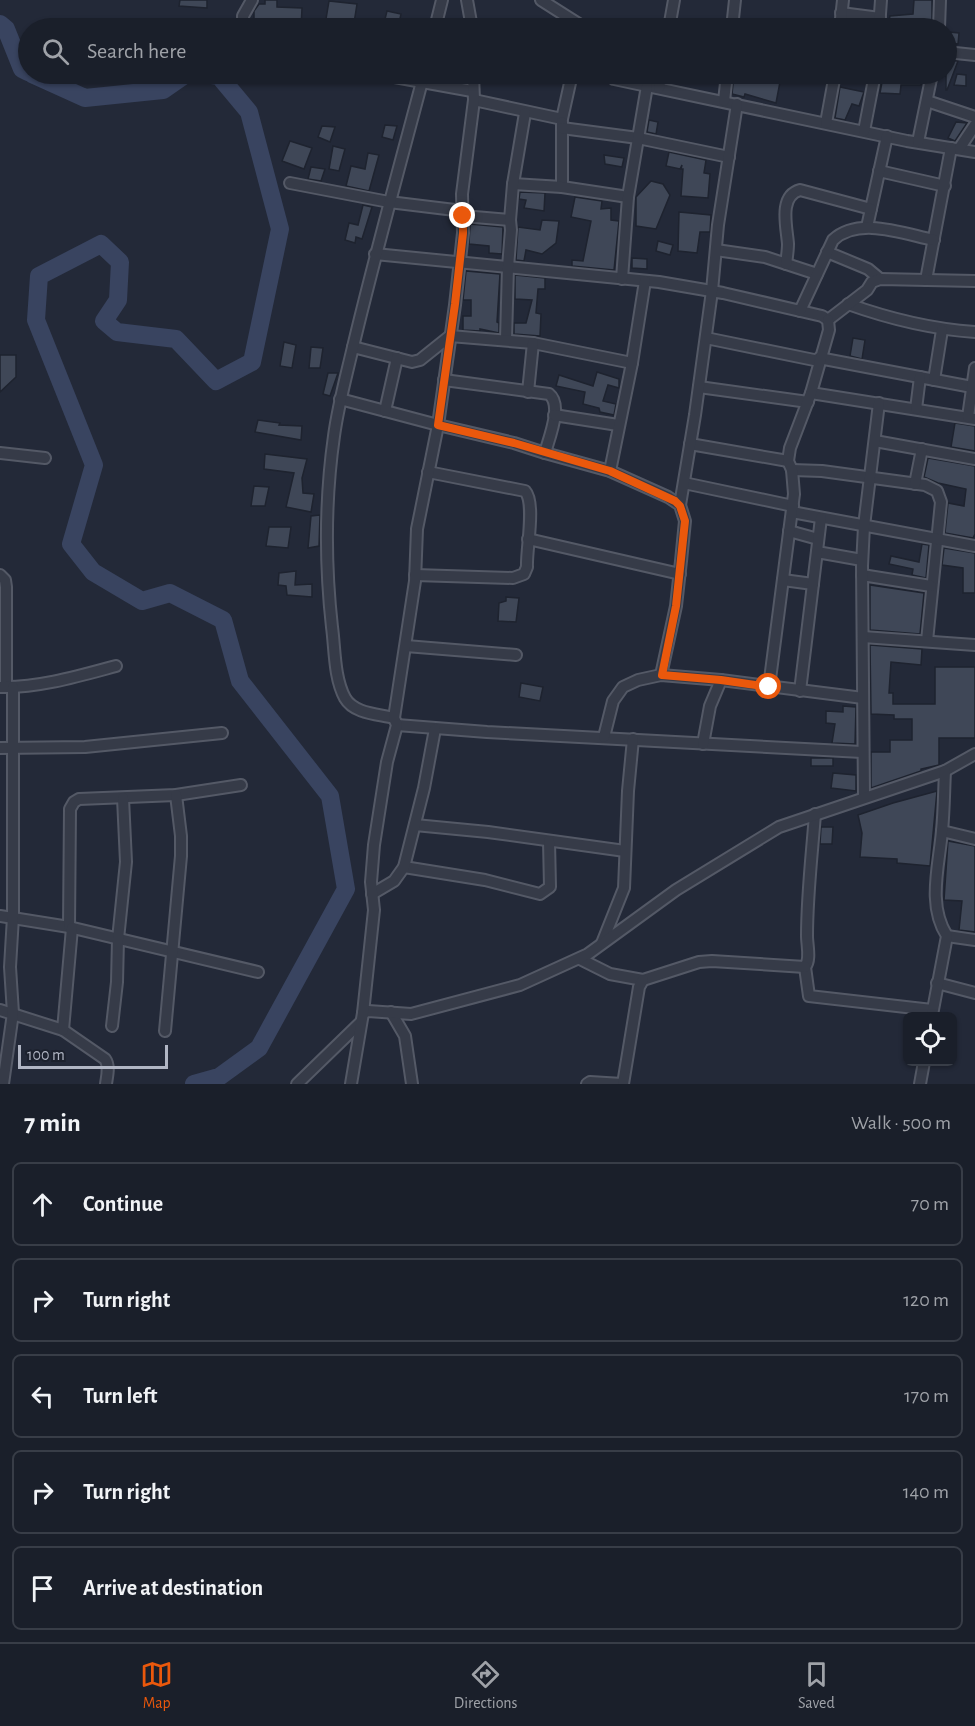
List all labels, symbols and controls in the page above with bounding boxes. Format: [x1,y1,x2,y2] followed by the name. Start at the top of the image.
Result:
[18,18,957,84] search box
[39,35,72,68] icon: search
[87,40,186,62] text: Search here
[449,202,475,228] route end
[755,673,781,699] route start
[903,1012,957,1066] map controls
[903,1012,957,1066] button: locate
[18,1042,168,1070] scale bar
[27,1047,65,1063] text: 100 m
[24,1110,81,1136] text: 7 min
[851,1113,951,1133] text: Walk · 500 m
[26,1188,59,1221] icon: ahead
[83,1193,163,1215] text: Continue
[911,1194,949,1214] text: 70 m
[26,1284,59,1317] icon: right
[83,1289,170,1311] text: Turn right
[903,1290,949,1310] text: 120 m
[26,1380,59,1413] icon: left
[83,1385,157,1407] text: Turn left
[904,1386,949,1406] text: 170 m
[26,1476,59,1509] icon: right
[83,1481,170,1503] text: Turn right
[903,1482,949,1502] text: 140 m
[26,1572,59,1605] icon: arrive
[83,1577,263,1599] text: Arrive at destination
[140,1658,173,1713] tab: Map
[454,1658,518,1713] tab: Directions
[798,1658,835,1713] tab: Saved

